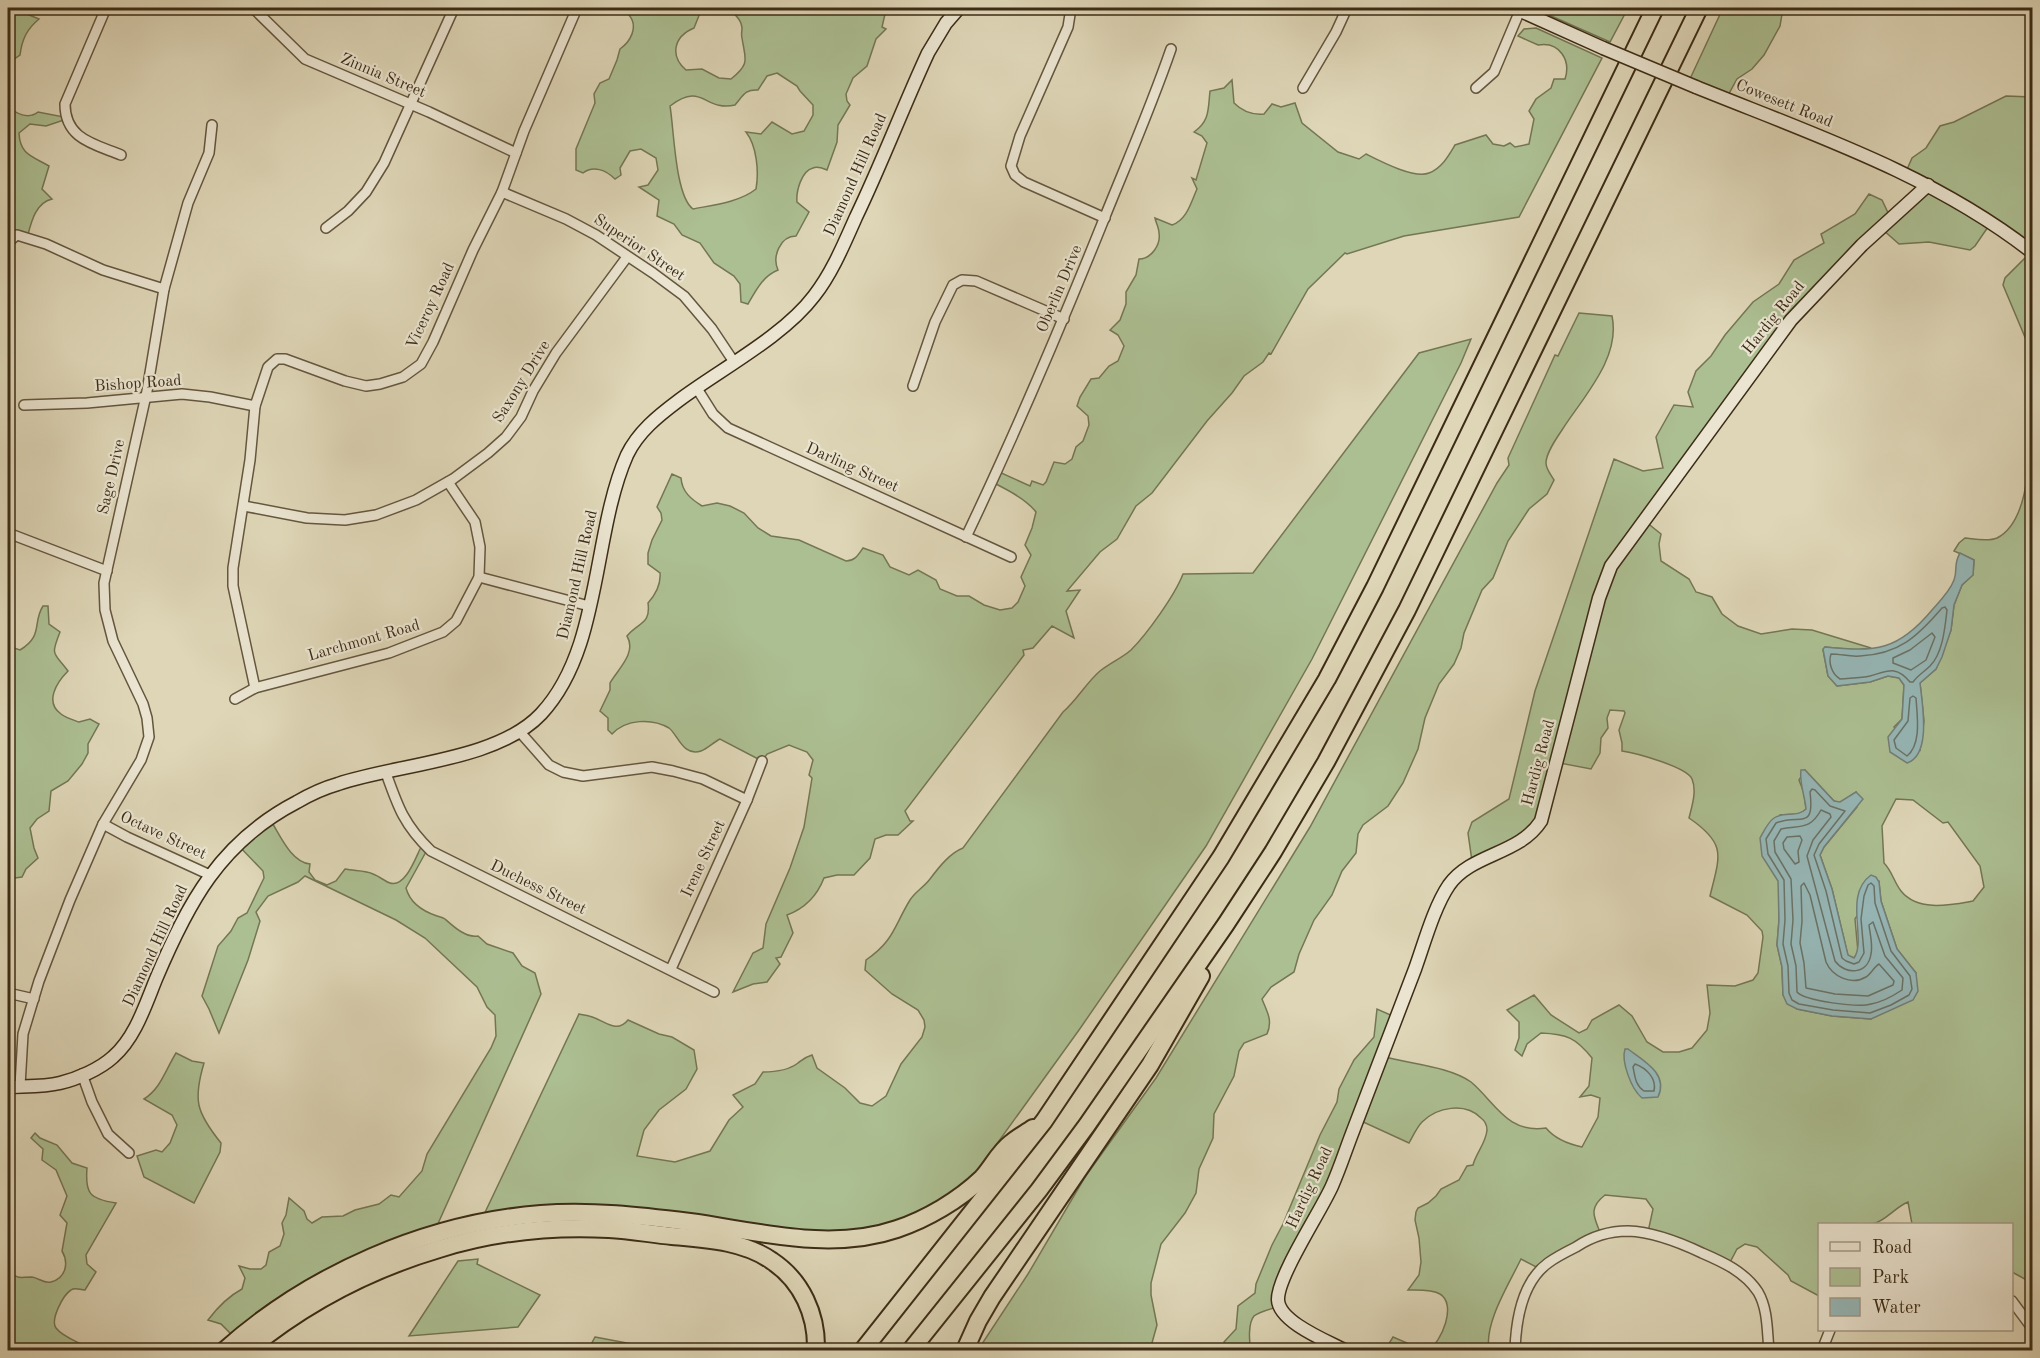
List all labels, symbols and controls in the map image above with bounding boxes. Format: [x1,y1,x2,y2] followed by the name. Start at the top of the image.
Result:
[338,51,428,101] street label: Zinnia Street
[1733,77,1835,131] street label: Cowesett Road
[822,111,890,239] street label: Diamond Hill Road
[590,212,688,285] street label: Superior Street
[1034,243,1086,335] street label: Oberlin Drive
[404,260,458,352] street label: Viceroy Road
[1740,279,1808,357] street label: Hardig Road
[490,338,554,426] street label: Saxony Drive
[94,373,182,395] street label: Bishop Road
[96,438,128,516] street label: Sage Drive
[803,440,901,496] street label: Darling Street
[555,509,601,641] street label: Diamond Hill Road
[306,617,422,665] street label: Larchmont Road
[1520,718,1558,808] street label: Hardig Road
[117,809,209,863] street label: Octave Street
[679,818,729,900] street label: Irene Street
[487,858,589,918] street label: Duchess Street
[121,883,191,1009] street label: Diamond Hill Road
[1284,1145,1336,1231] street label: Hardig Road
[1818,1223,2013,1331] legend
[1872,1239,1912,1257] text: Road
[1872,1269,1909,1287] text: Park
[1872,1299,1921,1317] text: Water

